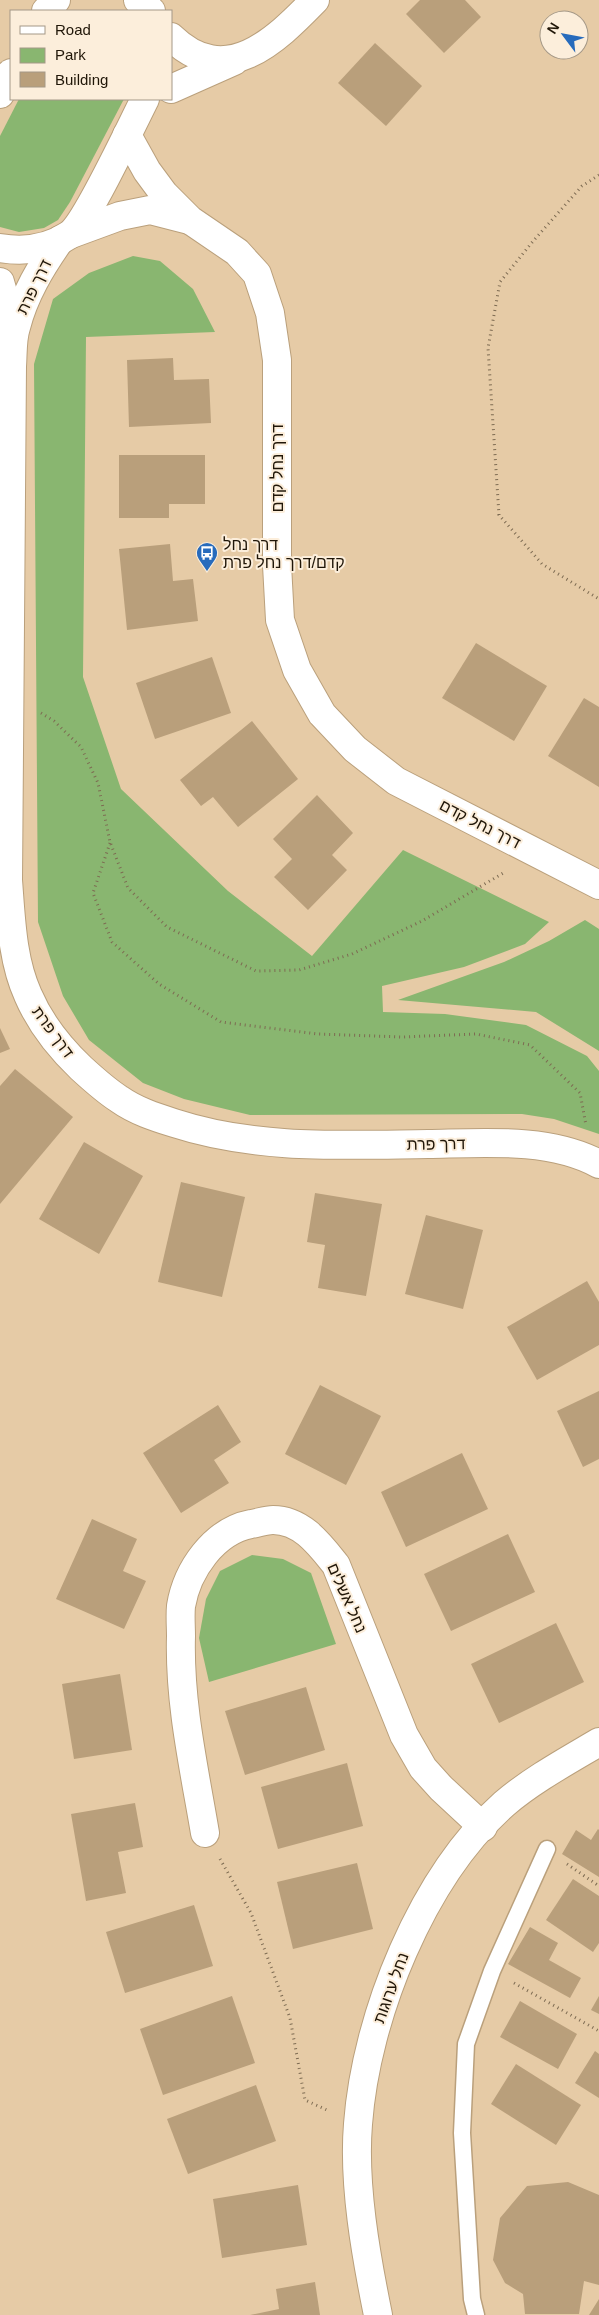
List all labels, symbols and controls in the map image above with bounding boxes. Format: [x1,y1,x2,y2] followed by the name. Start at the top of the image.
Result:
[10,10,172,100] legend
[539,10,589,60] north arrow
[544,20,562,37] text: N
[55,21,91,38] text: Road
[55,46,86,63] text: Park
[55,71,108,88] text: Building
[13,257,55,317] street label: דרך פרת
[269,424,286,512] street label: דרך נחל קדם
[223,536,345,571] place label: דרך נחל קדם/דרך נחל פרת
[195,541,219,572] bus stop icon: דרך נחל קדם/דרך נחל פרת
[437,796,523,852] street label: דרך נחל קדם
[29,1003,77,1061] street label: דרך פרת
[406,1135,466,1153] street label: דרך פרת
[324,1561,370,1635] street label: נחל אשלים
[370,1950,412,2026] street label: נחל ערוגות

